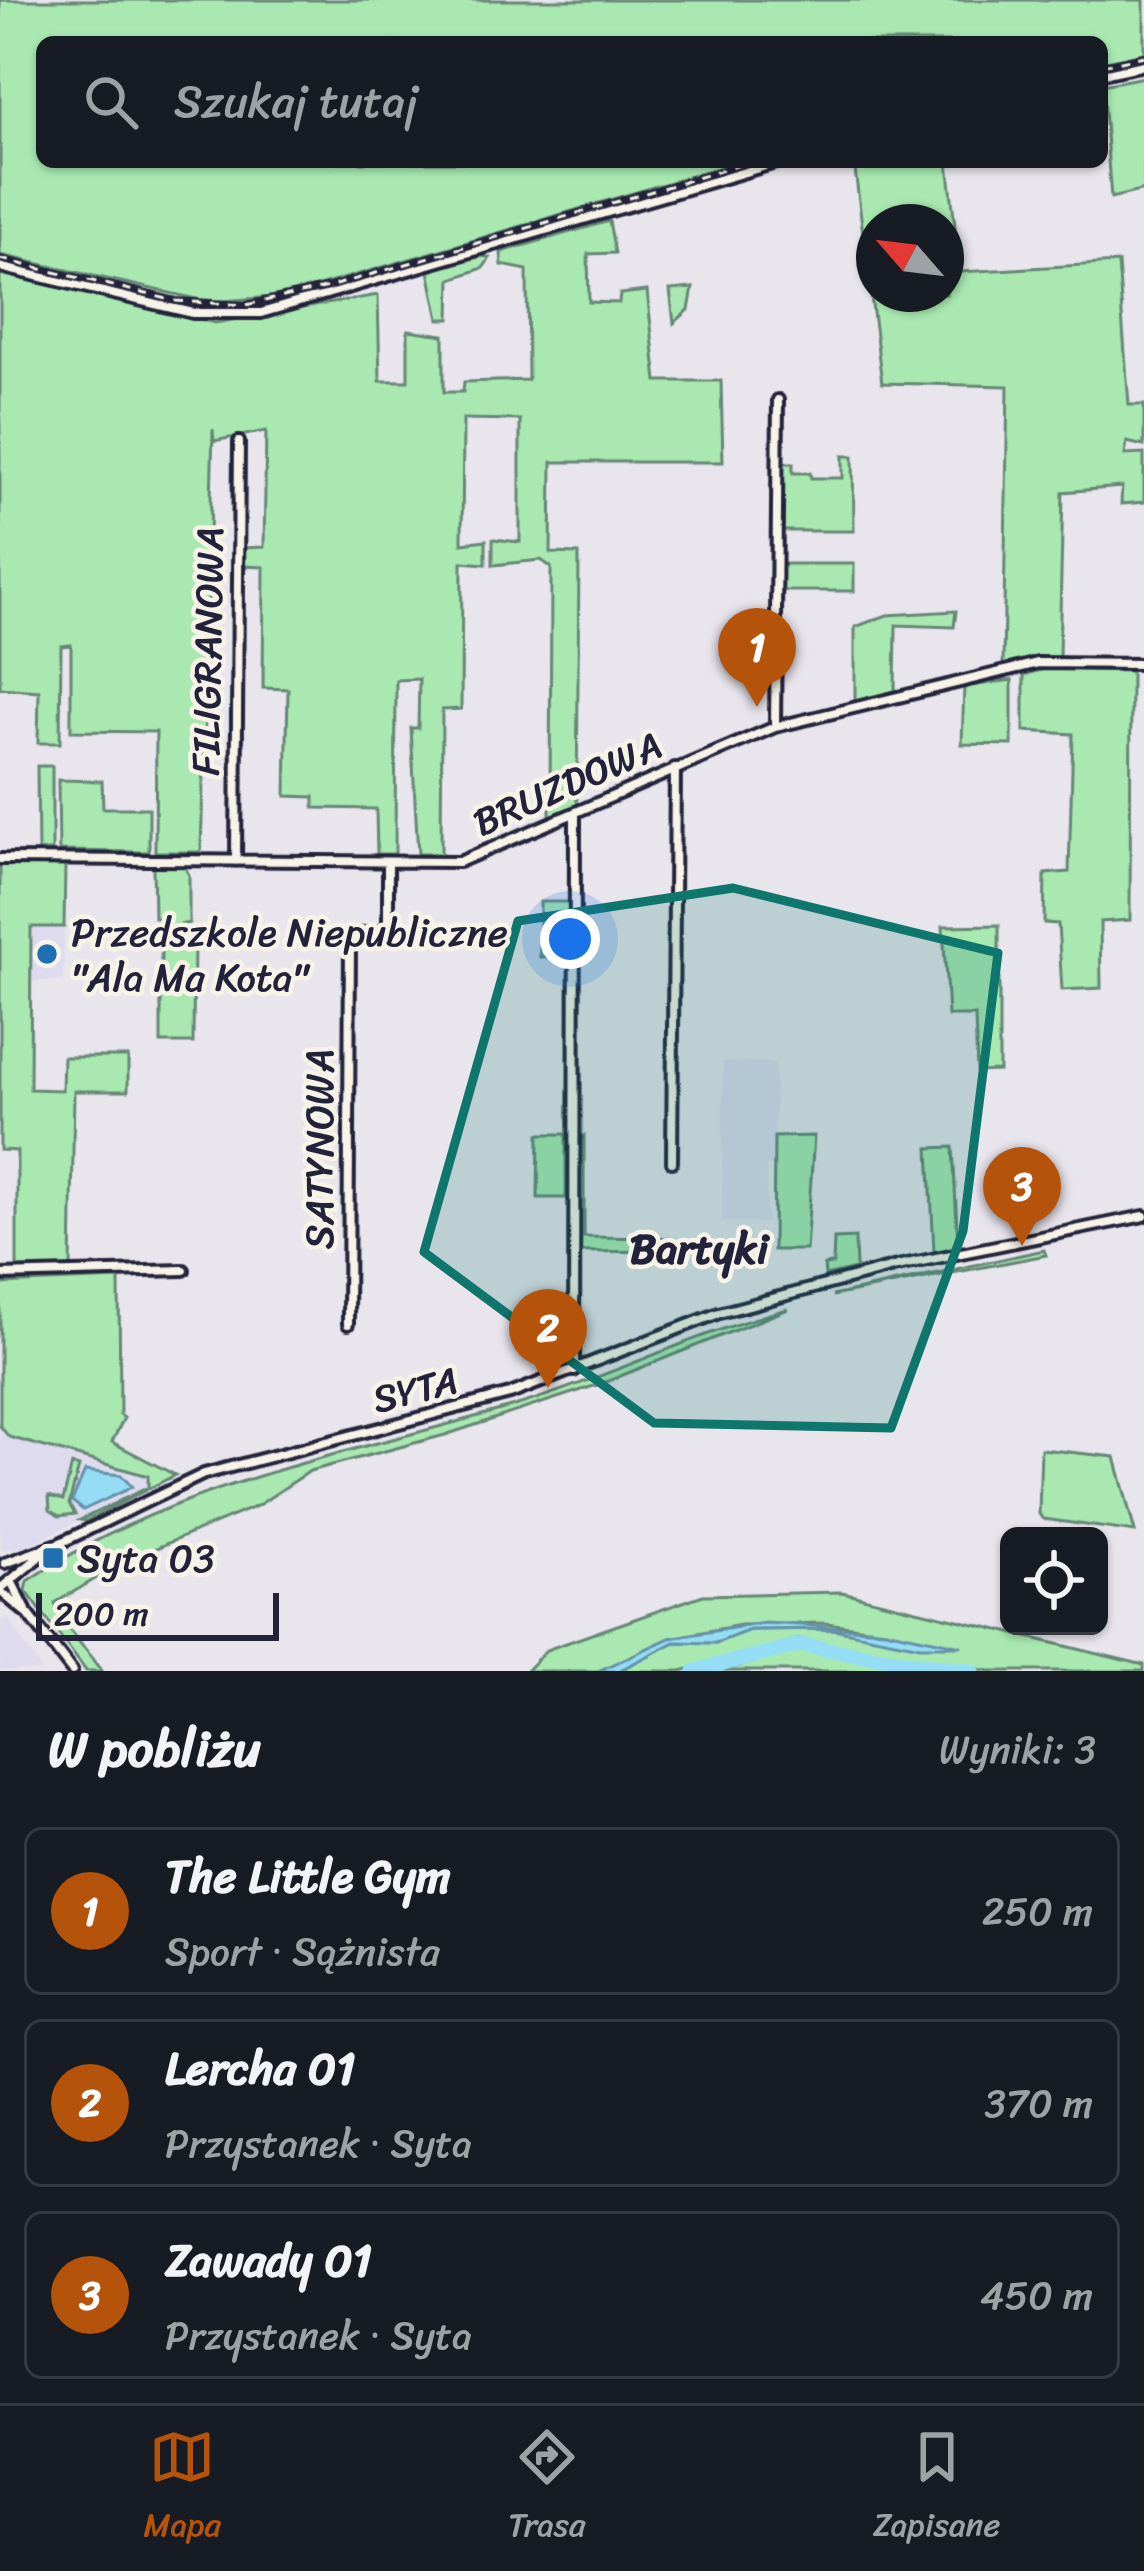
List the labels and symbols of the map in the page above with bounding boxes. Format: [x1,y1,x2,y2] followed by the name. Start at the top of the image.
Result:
[856,204,964,312] north arrow
[171,526,244,776] street label: FILIGRANOWA
[718,608,796,707] pin: 1
[461,711,673,856] street label: BRUZDOWA
[71,898,508,1012] place label: Przedszkole Niepubliczne "Ala Ma Kota"
[540,909,600,969] your location
[34,941,60,967] marker: Przedszkole Niepubliczne "Ala Ma Kota"
[285,1049,354,1249] street label: SATYNOWA
[983,1147,1061,1246] pin: 3
[630,1212,771,1286] district label: Bartyki
[509,1289,587,1388] pin: 2
[365,1346,465,1433] street label: SYTA
[77,1524,215,1593] place label: Syta 03
[40,1545,66,1571] marker: Syta 03
[36,1587,279,1640] scale bar

